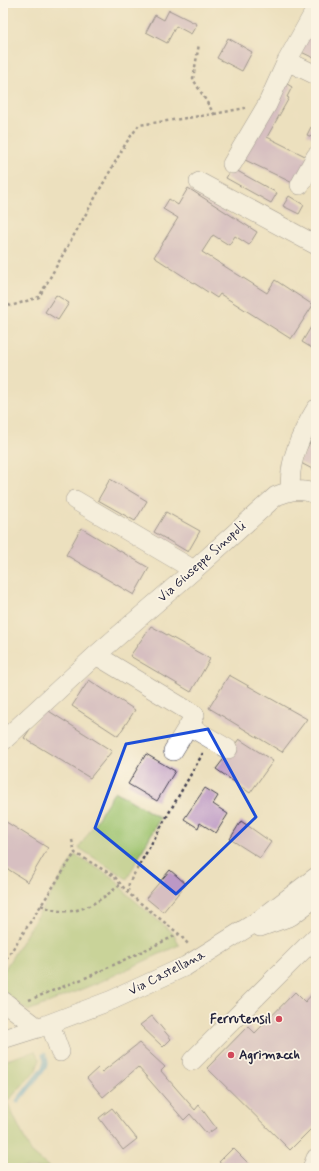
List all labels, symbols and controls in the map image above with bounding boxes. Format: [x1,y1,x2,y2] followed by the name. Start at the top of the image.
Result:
[154,518,250,606] street label: Via Giuseppe Sinopoli
[126,946,208,1000] street label: Via Castellana
[210,1011,271,1028] place label: Ferrutensil
[274,1014,284,1024] marker: Ferrutensil
[239,1047,300,1065] place label: Agrimacch
[226,1050,236,1060] marker: Agrimacch

